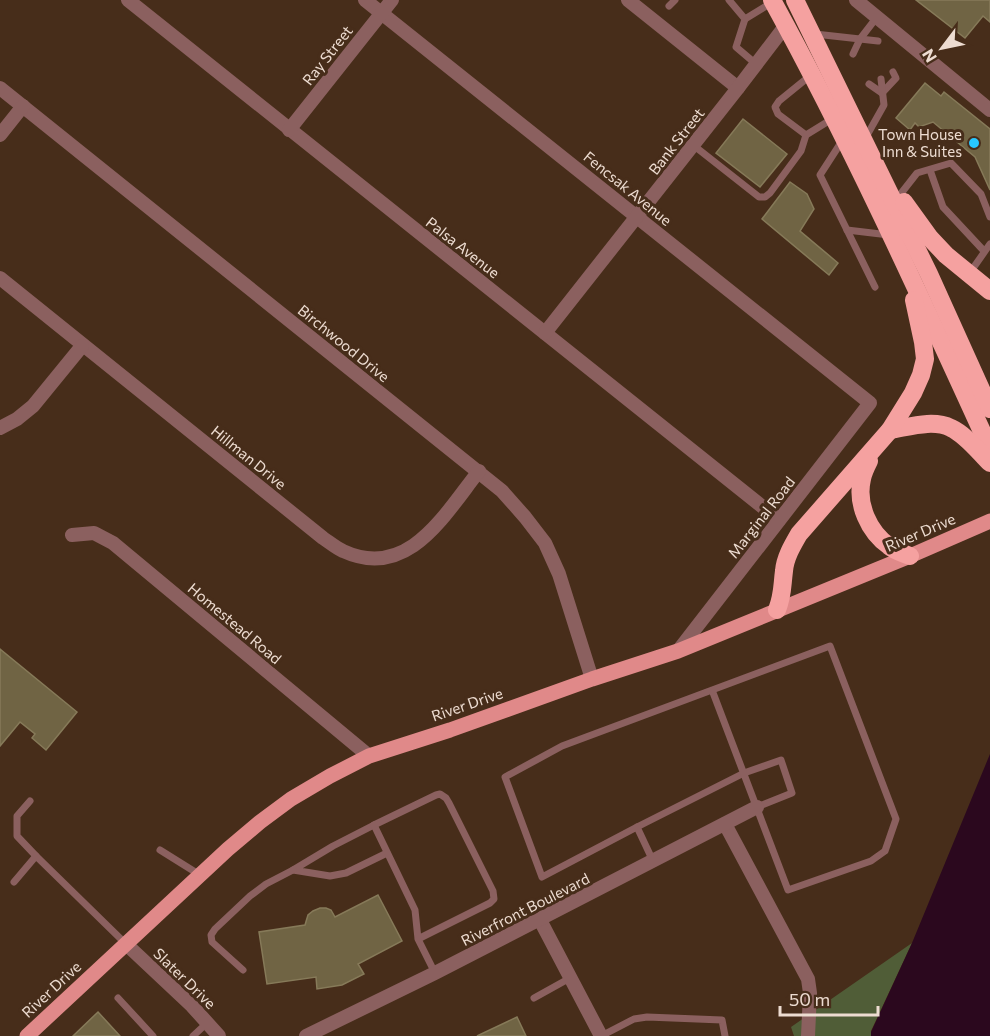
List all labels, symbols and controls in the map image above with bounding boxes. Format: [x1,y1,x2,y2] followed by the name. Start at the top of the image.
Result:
[912,18,972,78] north arrow
[298,22,356,88] street label: Ray Street
[918,46,940,66] text: N
[644,104,708,178] street label: Bank Street
[878,125,962,160] place label: Town House Inn & Suites
[967,136,981,150] marker: Town House Inn & Suites
[580,147,676,229] street label: Fencsak Avenue
[423,213,504,281] street label: Palsa Avenue
[295,301,393,385] street label: Birchwood Drive
[208,421,290,493] street label: Hillman Drive
[724,473,798,561] street label: Marginal Road
[882,509,958,555] street label: River Drive
[185,579,285,667] street label: Homestead Road
[429,683,505,725] street label: River Drive
[458,869,592,949] street label: Riverfront Boulevard
[150,944,220,1012] street label: Slater Drive
[18,957,84,1021] street label: River Drive
[780,979,878,1017] scale bar
[789,988,830,1010] text: 50 m

